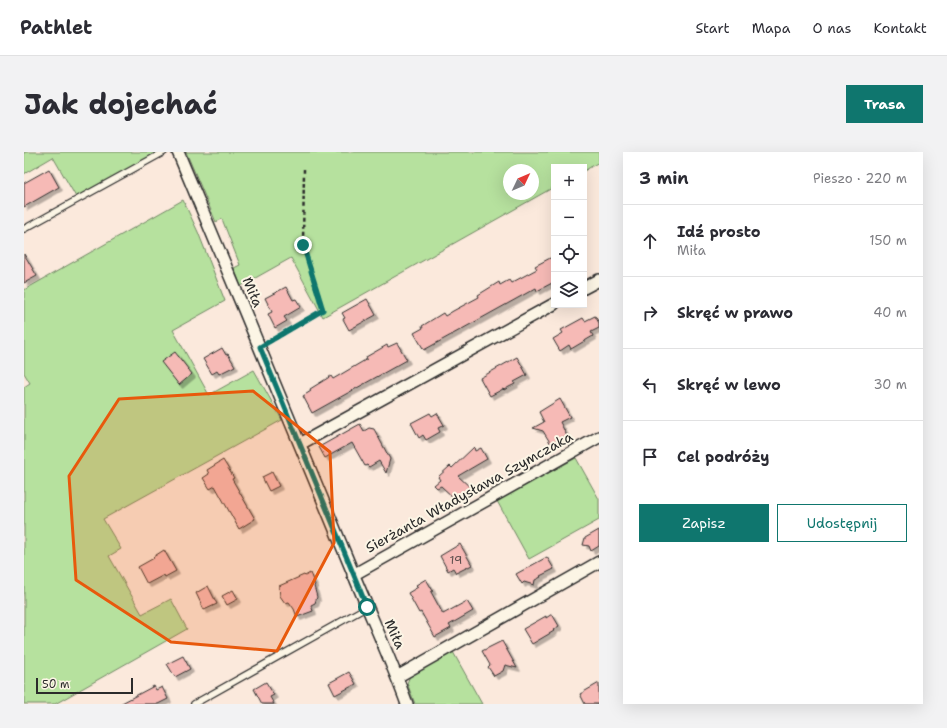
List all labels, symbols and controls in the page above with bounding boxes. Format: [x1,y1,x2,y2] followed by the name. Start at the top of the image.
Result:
[20,15,92,40] text: Pathlet
[695,19,730,37] text: Start
[752,19,790,37] text: Mapa
[812,19,851,37] text: O nas
[873,19,927,37] text: Kontakt
[24,85,218,123] text: Jak dojechać
[846,85,923,123] button: Trasa
[503,164,539,200] north arrow
[551,164,587,308] map controls
[551,164,587,200] button: +
[639,167,689,189] text: 3 min
[813,170,907,187] text: Pieszo · 220 m
[551,200,587,236] button: −
[677,222,761,242] text: Idź prosto
[639,230,661,252] icon: ahead
[869,232,907,249] text: 150 m
[294,236,312,254] route end
[551,236,587,272] button: locate
[677,242,706,259] text: Miła
[551,272,587,308] button: layers
[239,274,267,310] street label: Miła
[639,302,661,324] icon: right
[677,303,793,323] text: Skręć w prawo
[873,304,907,321] text: 40 m
[639,374,661,396] icon: left
[677,375,781,395] text: Skręć w lewo
[873,376,907,393] text: 30 m
[362,427,576,557] street label: Sierżanta Władysława Szymczaka
[639,446,661,468] icon: arrive
[677,447,769,467] text: Cel podróży
[639,504,769,542] button: Zapisz
[777,504,907,542] button: Udostępnij
[450,552,462,568] house number: 19
[358,598,376,616] route start
[380,616,410,652] street label: Miła
[36,676,133,695] scale bar
[42,677,70,692] text: 50 m

